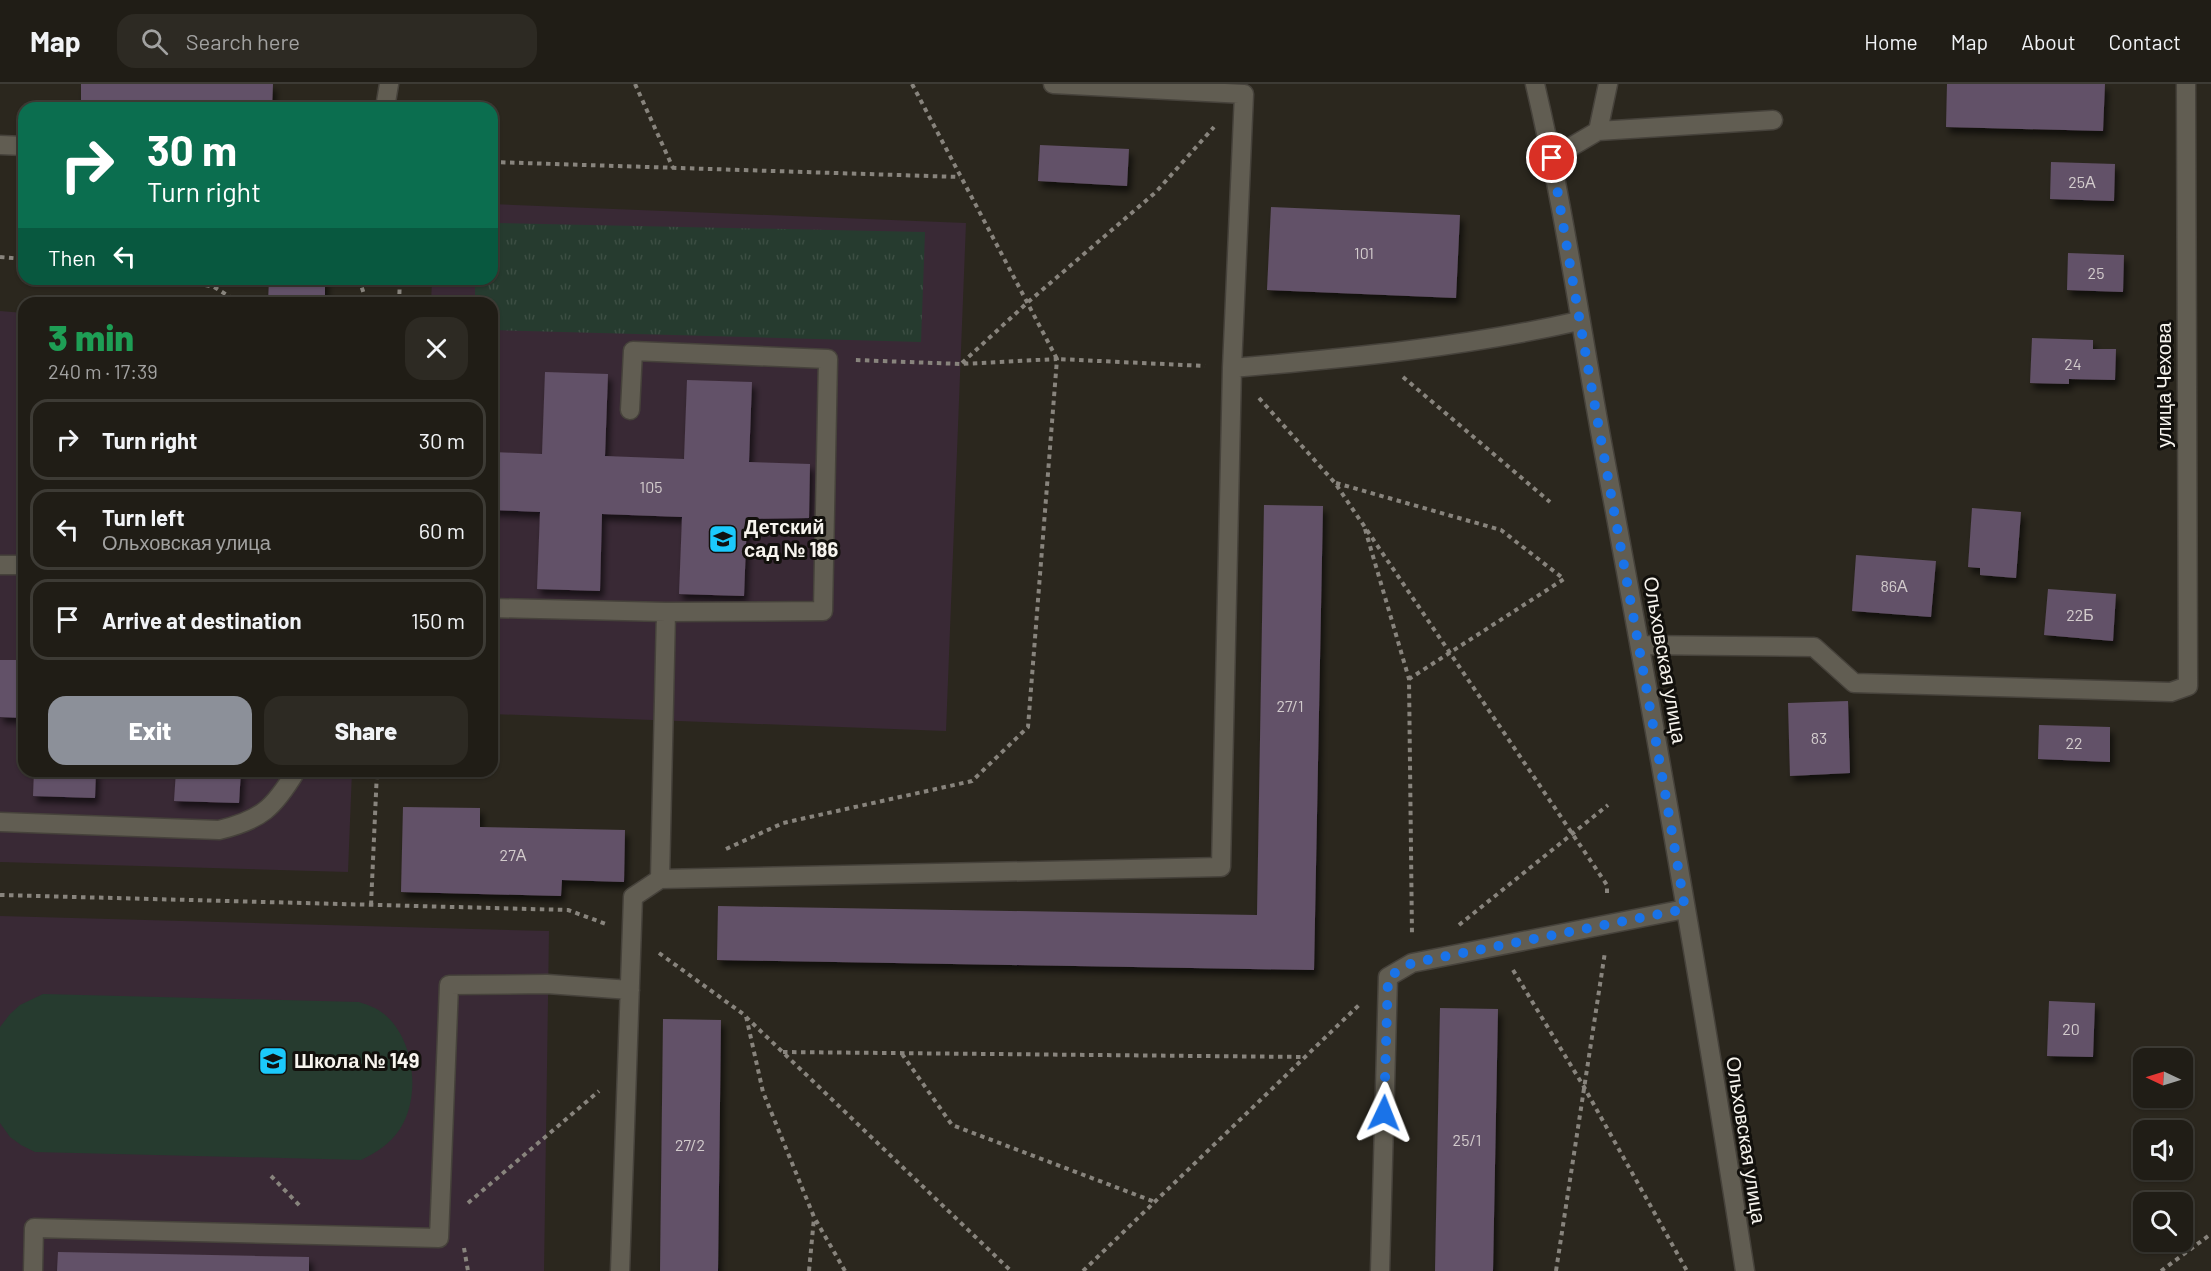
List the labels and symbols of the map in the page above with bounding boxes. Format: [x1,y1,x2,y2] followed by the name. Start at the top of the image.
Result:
[1526,132,1577,183] pin
[2068,172,2096,191] house number: 25А
[1354,243,1374,262] house number: 101
[2088,263,2104,282] house number: 25
[2151,321,2175,448] street label: улица Чехова
[2064,354,2082,373] house number: 24
[640,477,662,496] house number: 105
[744,514,838,561] place label: Детский сад № 186
[707,523,739,555] school or university icon: Детский сад № 186
[1640,575,1693,746] street label: Ольховская улица
[1880,576,1908,595] house number: 86А
[2066,605,2094,624] house number: 22Б
[1276,696,1304,715] house number: 27/1
[1811,728,1827,747] house number: 83
[2065,733,2083,752] house number: 22
[500,845,527,864] house number: 27А
[2062,1019,2080,1038] house number: 20
[257,1045,289,1077] school or university icon: Школа № 149
[294,1048,420,1072] place label: Школа № 149
[2133,1048,2193,1108] north arrow
[1722,1055,1772,1226] street label: Ольховская улица
[1352,1081,1416,1145] position arrow
[1453,1130,1481,1149] house number: 25/1
[675,1135,705,1154] house number: 27/2

